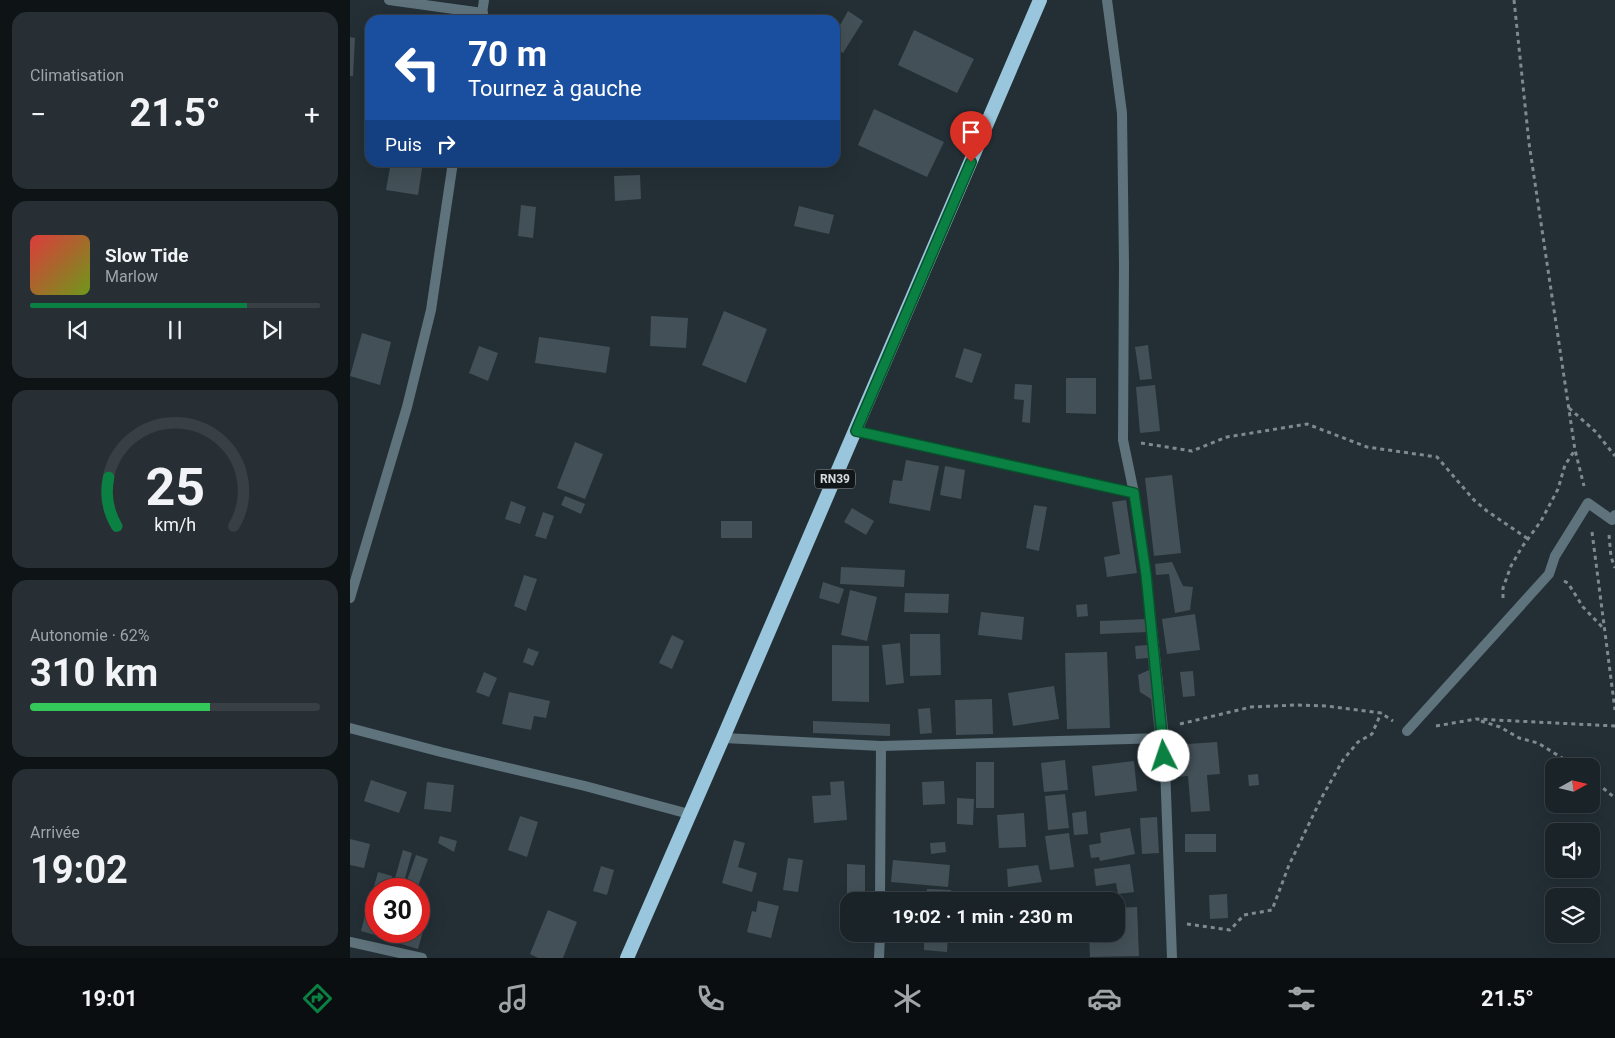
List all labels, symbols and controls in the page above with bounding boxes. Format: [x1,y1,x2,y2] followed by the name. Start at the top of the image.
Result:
[468,34,547,75] text: 70 m
[385,35,450,100] icon: left
[30,66,124,85] text: Climatisation
[468,76,642,101] text: Tournez à gauche
[129,91,221,135] text: 21.5°
[30,98,46,131] text: −
[304,98,320,131] text: +
[950,111,992,162] pin
[957,118,985,146] icon: arrive
[432,130,460,158] icon: right
[385,133,422,156] text: Puis
[105,244,188,267] text: Slow Tide
[105,267,158,286] text: Marlow
[64,316,92,344] icon: previous
[161,316,189,344] icon: pause
[258,316,286,344] icon: next
[145,457,205,518] text: 25
[815,469,855,488] road number: RN39
[154,514,196,535] text: km/h
[30,626,150,645] text: Autonomie · 62%
[30,651,158,695] text: 310 km
[1137,729,1189,781] position arrow
[1545,758,1600,812] north arrow
[1545,758,1600,943] map controls
[30,823,80,842] text: Arrivée
[1545,823,1600,878] button: sound
[30,848,128,892] text: 19:02
[365,878,430,943] speed limit sign: 30
[1545,888,1600,943] button: layers
[892,905,1073,928] text: 19:02 · 1 min · 230 m
[300,981,335,1016] icon: directions
[496,981,531,1016] icon: music
[693,981,728,1016] icon: phone
[890,981,925,1016] icon: climate
[1087,981,1122,1016] icon: car
[1284,981,1319,1016] icon: filters
[81,986,138,1011] text: 19:01
[1481,986,1534,1011] text: 21.5°

